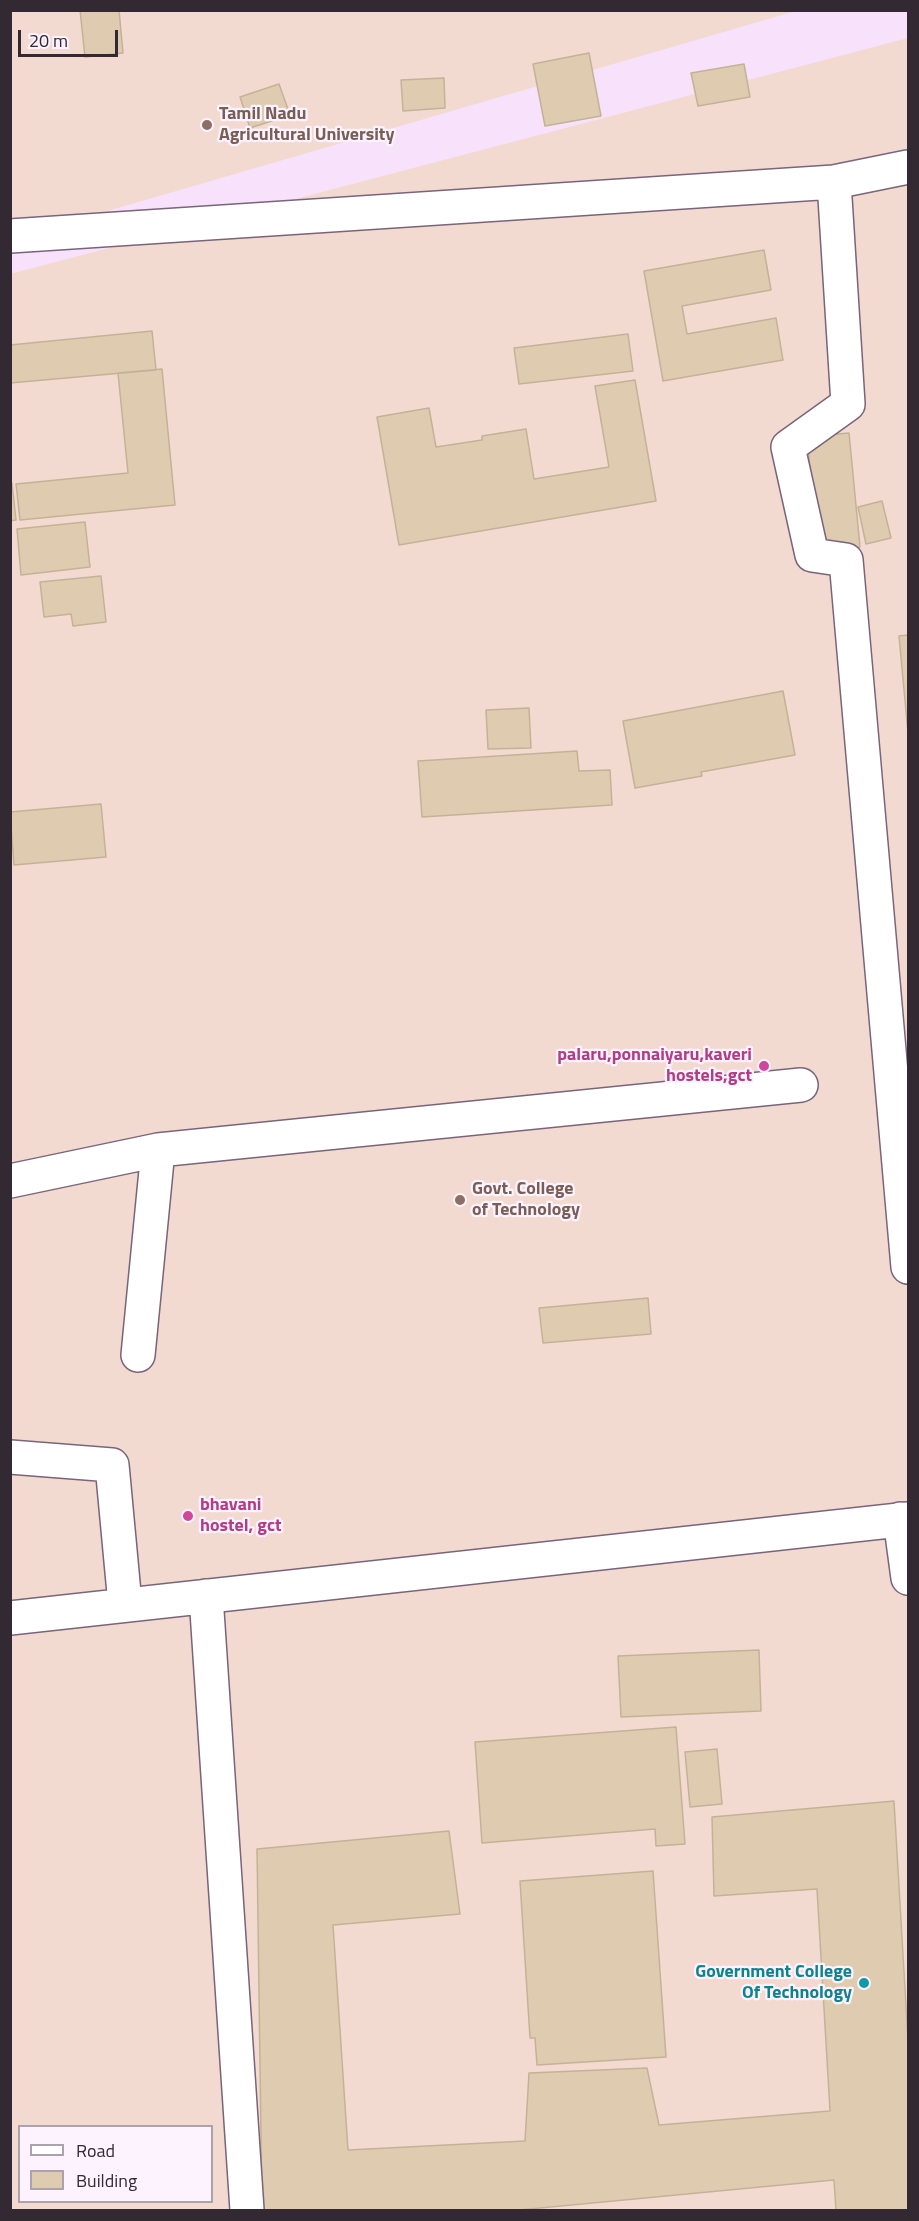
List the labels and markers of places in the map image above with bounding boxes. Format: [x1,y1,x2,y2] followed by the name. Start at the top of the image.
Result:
[219,104,394,146] place label: Tamil Nadu Agricultural University
[200,118,214,132] marker: Tamil Nadu Agricultural University
[557,1045,752,1088] place label: palaru,ponnaiyaru,kaveri hostels,gct
[757,1059,771,1073] marker: palaru,ponnaiyaru,kaveri hostels,gct
[472,1179,580,1222] place label: Govt. College of Technology
[453,1193,467,1207] marker: Govt. College of Technology
[200,1495,282,1538] place label: bhavani hostel, gct
[181,1509,195,1523] marker: bhavani hostel, gct
[695,1962,852,2004] place label: Government College Of Technology
[857,1976,871,1990] marker: Government College Of Technology

